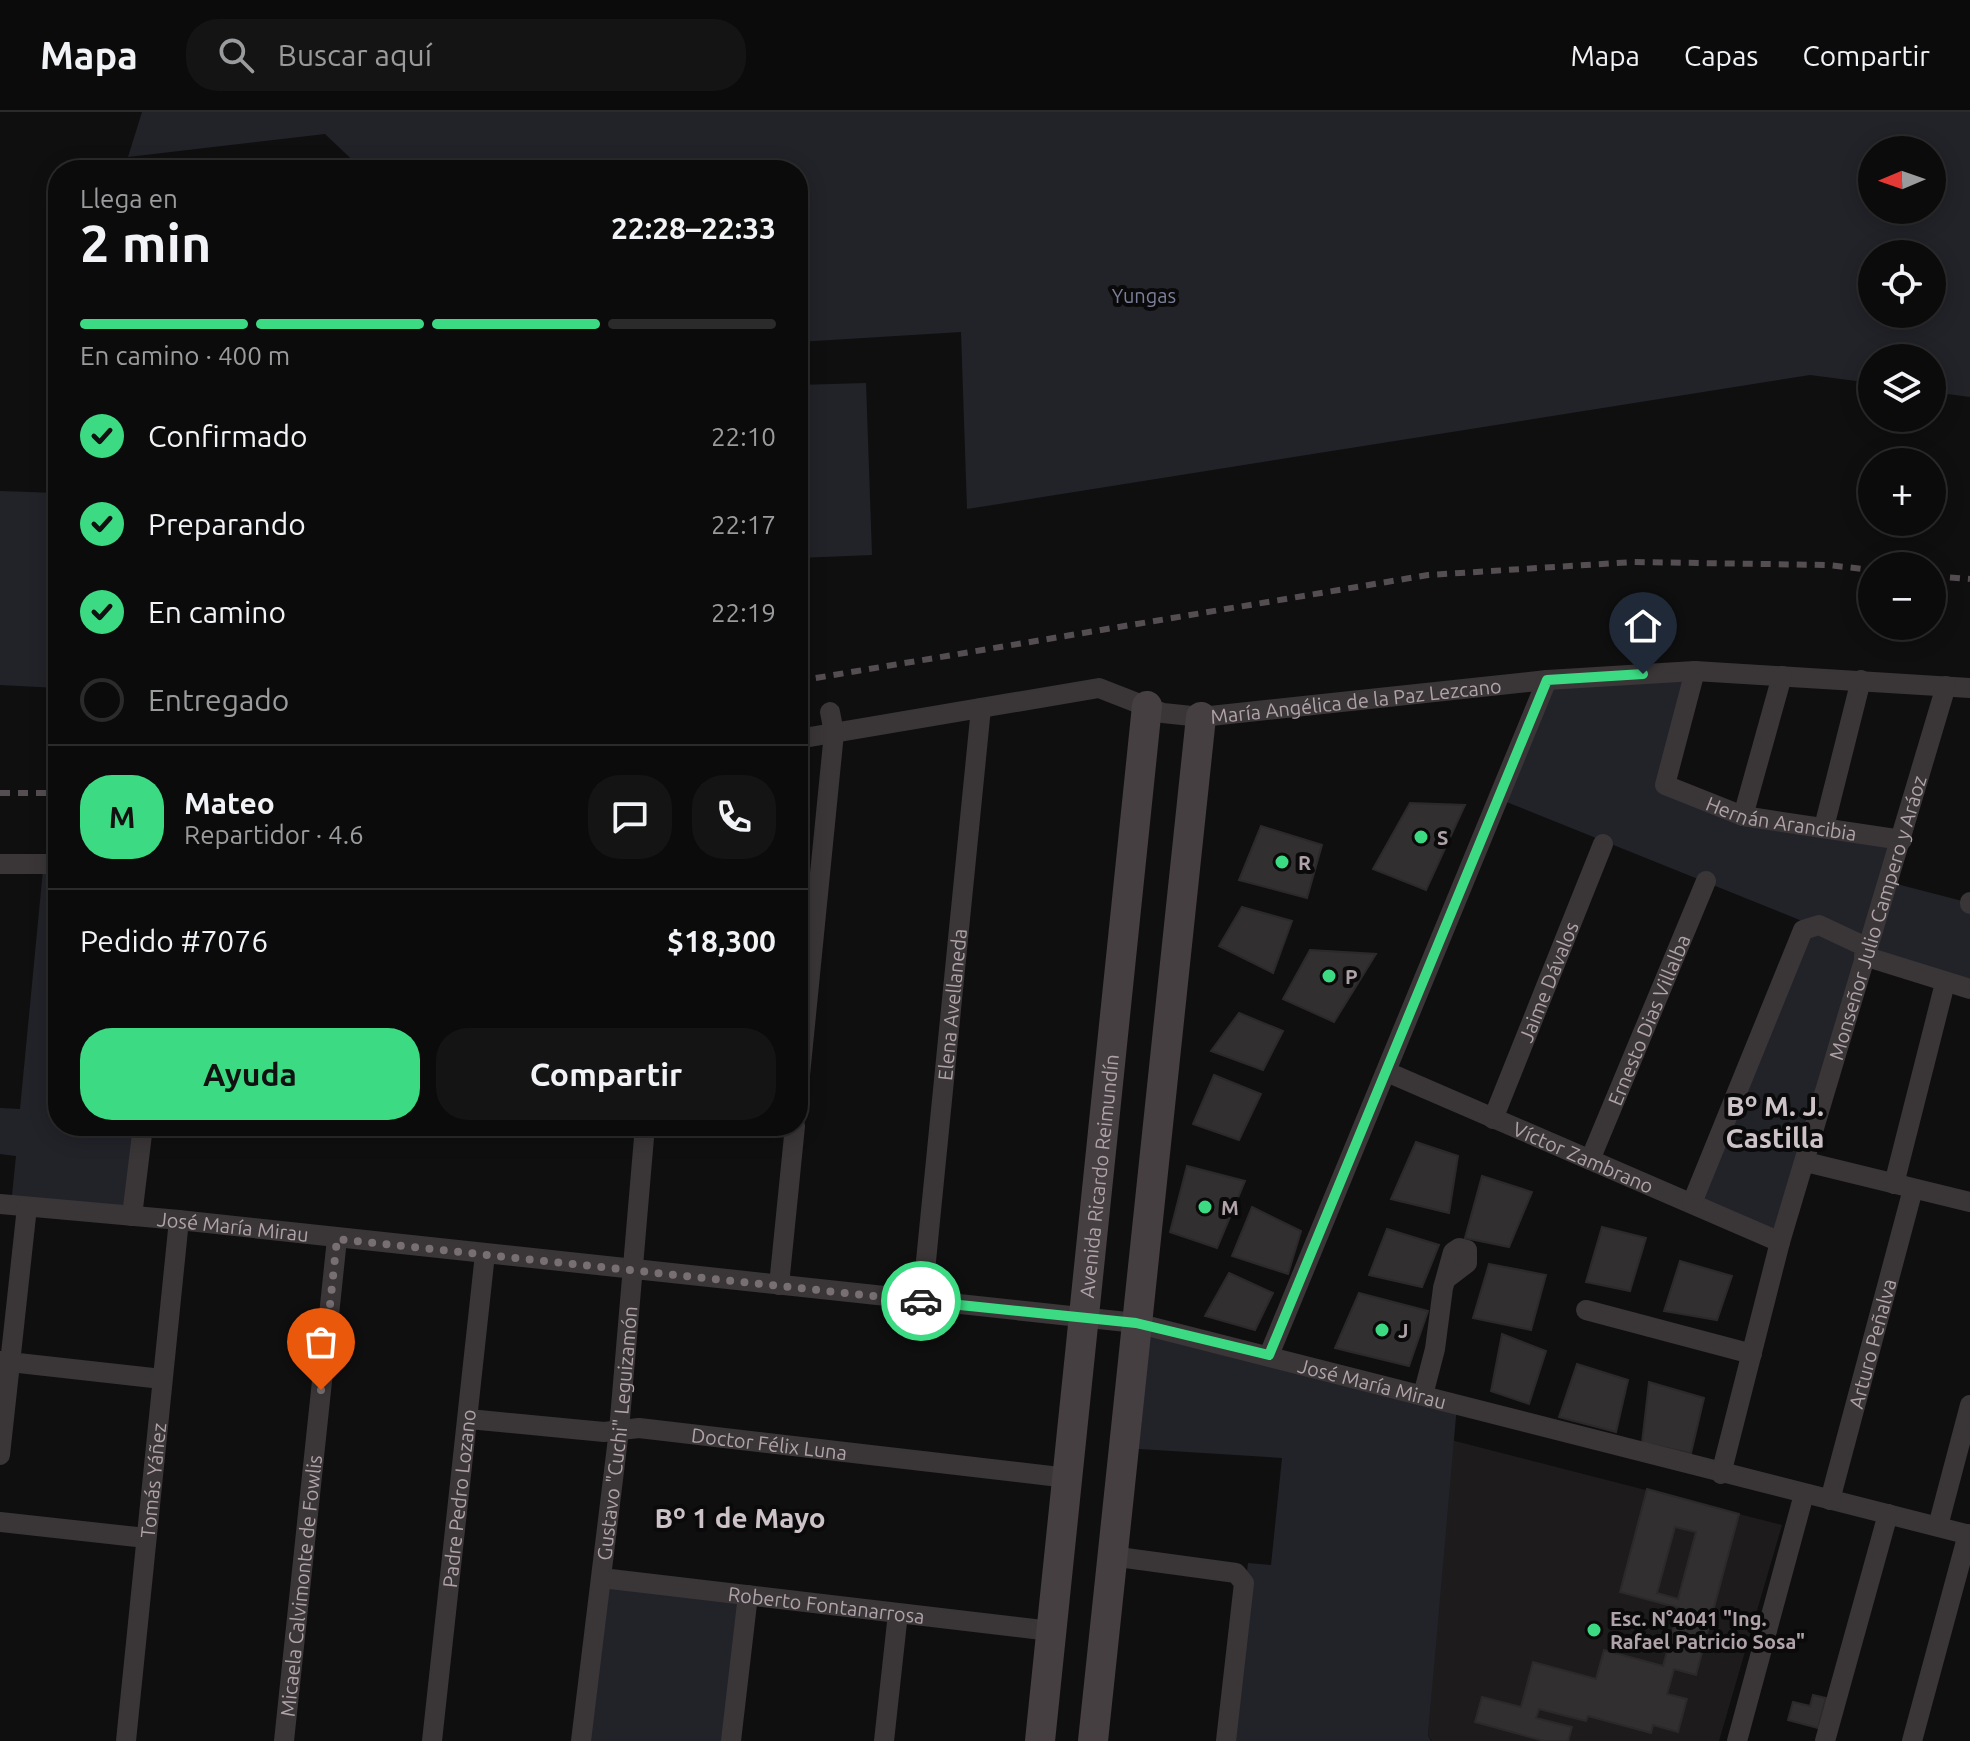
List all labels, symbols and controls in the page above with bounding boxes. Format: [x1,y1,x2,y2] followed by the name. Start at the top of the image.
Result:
[186,19,746,91] search box
[214,33,258,77] icon: search
[40,34,138,76] text: Mapa
[278,38,432,72] text: Buscar aquí
[1570,40,1640,71] text: Mapa
[1684,40,1759,71] text: Capas
[1803,40,1930,71] text: Compartir
[1858,136,1946,224] north arrow
[1858,136,1946,640] map controls
[80,184,178,213] text: Llega en
[611,211,776,245] text: 22:28–22:33
[80,214,211,272] text: 2 min
[1858,240,1946,328] button: locate
[1112,284,1176,307] park label: Yungas
[80,341,290,370] text: En camino · 400 m
[1858,344,1946,432] button: layers
[80,414,124,458] icon: check
[148,419,308,453] text: Confirmado
[711,422,776,451] text: 22:10
[1858,448,1946,536] button: +
[80,502,124,546] icon: check
[148,507,306,541] text: Preparando
[711,510,776,539] text: 22:17
[1858,552,1946,640] button: −
[80,590,124,634] icon: check
[1609,592,1677,674] pin
[148,595,286,629] text: En camino
[711,598,776,627] text: 22:19
[1621,604,1665,648] icon: home
[1209,673,1503,727] street label: María Angélica de la Paz Lezcano
[148,683,289,717] text: Entregado
[1824,773,1930,1062] street label: Monseñor Julio Campero y Aráoz
[588,775,672,859] button: chat
[692,775,776,859] button: phone
[184,786,275,820] text: Mateo
[1703,791,1858,845] street label: Hernán Arancibia
[109,800,135,834] text: M
[184,820,364,849] text: Repartidor · 4.6
[1437,826,1448,849] place label: S
[1412,828,1430,846] marker: S
[1298,851,1311,874] place label: R
[1273,853,1291,871] marker: R
[1514,918,1582,1045] street label: Jaime Dávalos
[80,924,268,958] text: Pedido #7076
[667,924,776,958] text: $18,300
[933,927,971,1082] street label: Elena Avellaneda
[1603,931,1694,1109] street label: Ernesto Dias Villalba
[1345,965,1358,988] place label: P
[1320,967,1338,985] marker: P
[80,1028,420,1120] button: Ayuda
[436,1028,776,1120] button: Compartir
[1074,1053,1122,1299] street label: Avenida Ricardo Reimundín
[1726,1090,1824,1153] district label: Bº M. J. Castilla
[1510,1116,1657,1197] street label: Víctor Zambrano
[1221,1196,1239,1219] place label: M
[1196,1198,1214,1216] marker: M
[156,1207,310,1245] street label: José María Mirau
[881,1261,961,1341] courier
[1843,1276,1900,1411] street label: Arturo Peñalva
[899,1279,943,1323] icon: car
[592,1305,641,1562] street label: Gustavo "Cuchi" Leguizamón
[287,1308,355,1390] pin
[1398,1319,1408,1342] place label: J
[299,1320,343,1364] icon: bag
[1373,1321,1391,1339] marker: J
[1296,1353,1449,1413] street label: José María Mirau
[437,1408,480,1589] street label: Padre Pedro Lozano
[135,1422,170,1539] street label: Tomás Yáñez
[690,1423,848,1464] street label: Doctor Félix Luna
[275,1454,326,1718] street label: Micaela Calvimonte de Fowlis
[654,1502,826,1533] district label: Bº 1 de Mayo
[727,1581,926,1628] street label: Roberto Fontanarrosa
[1610,1607,1805,1653] place label: Esc. N°4041 "Ing. Rafael Patricio Sosa"
[1585,1621,1603,1639] marker: Esc. N°4041 "Ing. Rafael Patricio Sosa"

